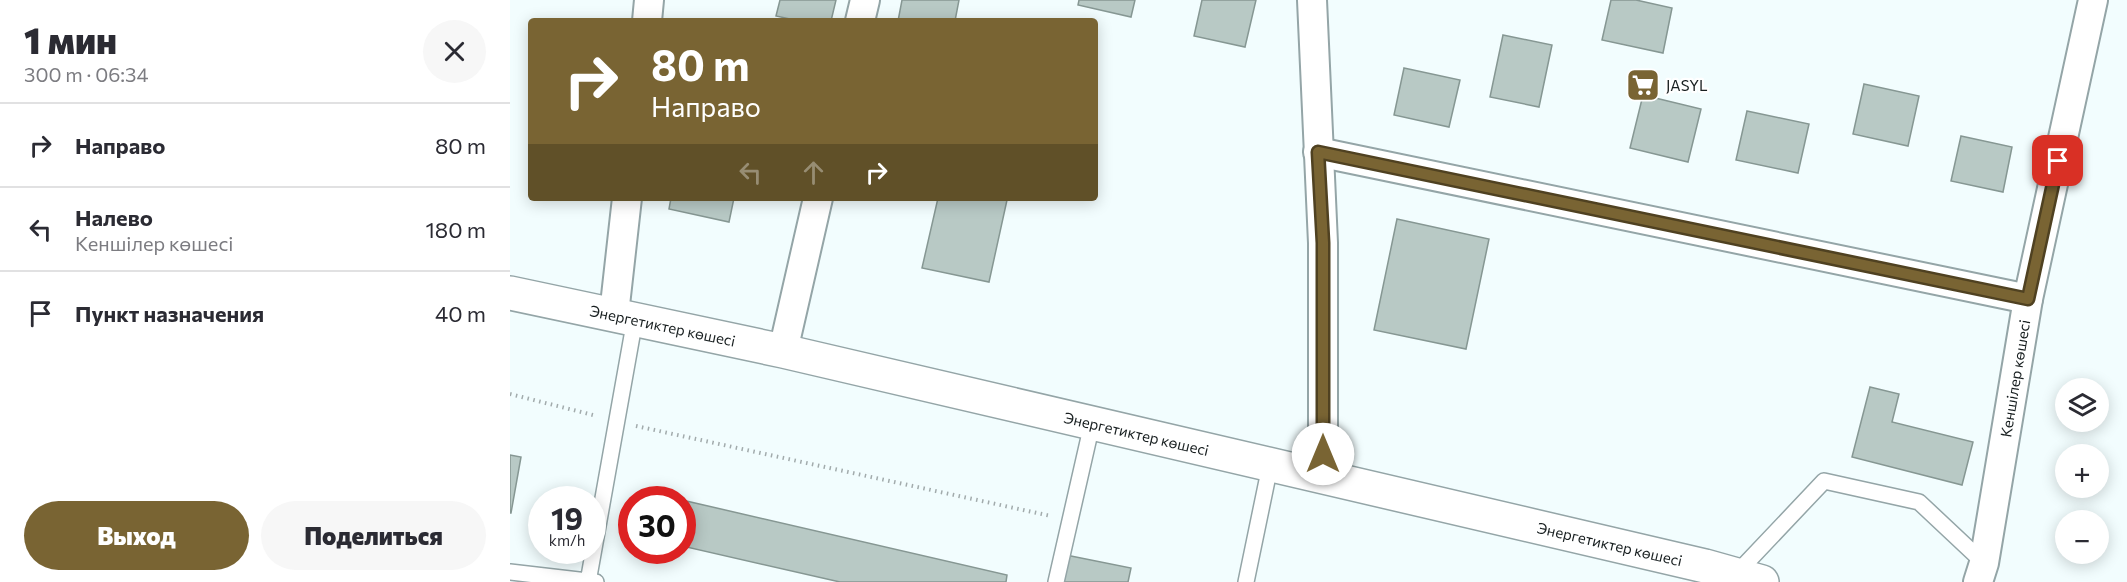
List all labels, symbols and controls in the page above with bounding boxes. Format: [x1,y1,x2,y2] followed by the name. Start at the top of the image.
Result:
[24,17,117,61] text: 1 мин
[423,20,486,83] button: close
[651,38,750,90] text: 80 m
[552,42,630,120] icon: right
[24,62,149,86] text: 300 m · 06:34
[1625,67,1661,103] supermarket icon: JASYL
[1666,76,1708,94] place label: JASYL
[651,90,761,123] text: Направо
[24,129,57,162] icon: right
[75,132,165,159] text: Направо
[435,132,486,159] text: 80 m
[2032,135,2083,186] pin
[2041,144,2074,177] icon: arrive
[734,156,767,189] icon: left
[797,156,830,189] icon: ahead
[860,156,893,189] icon: right
[75,204,153,231] text: Налево
[24,213,57,246] icon: left
[425,216,486,243] text: 180 m
[75,231,233,255] text: Кеншілер көшесі
[24,297,57,330] icon: arrive
[75,300,264,327] text: Пункт назначения
[435,300,486,327] text: 40 m
[588,301,737,350] street label: Энергетиктер көшесі
[1996,318,2033,439] street label: Кеншілер көшесі
[2055,378,2109,564] map controls
[2055,378,2109,432] button: layers
[1062,408,1211,459] street label: Энергетиктер көшесі
[1291,422,1355,486] position arrow
[2055,444,2109,498] button: +
[618,486,696,564] speed limit sign: 30
[551,499,583,536] text: 19
[24,501,249,570] button: Выход
[261,501,486,570] button: Поделиться
[2055,510,2109,564] button: −
[1535,518,1684,569] street label: Энергетиктер көшесі
[549,531,585,549] text: km/h

